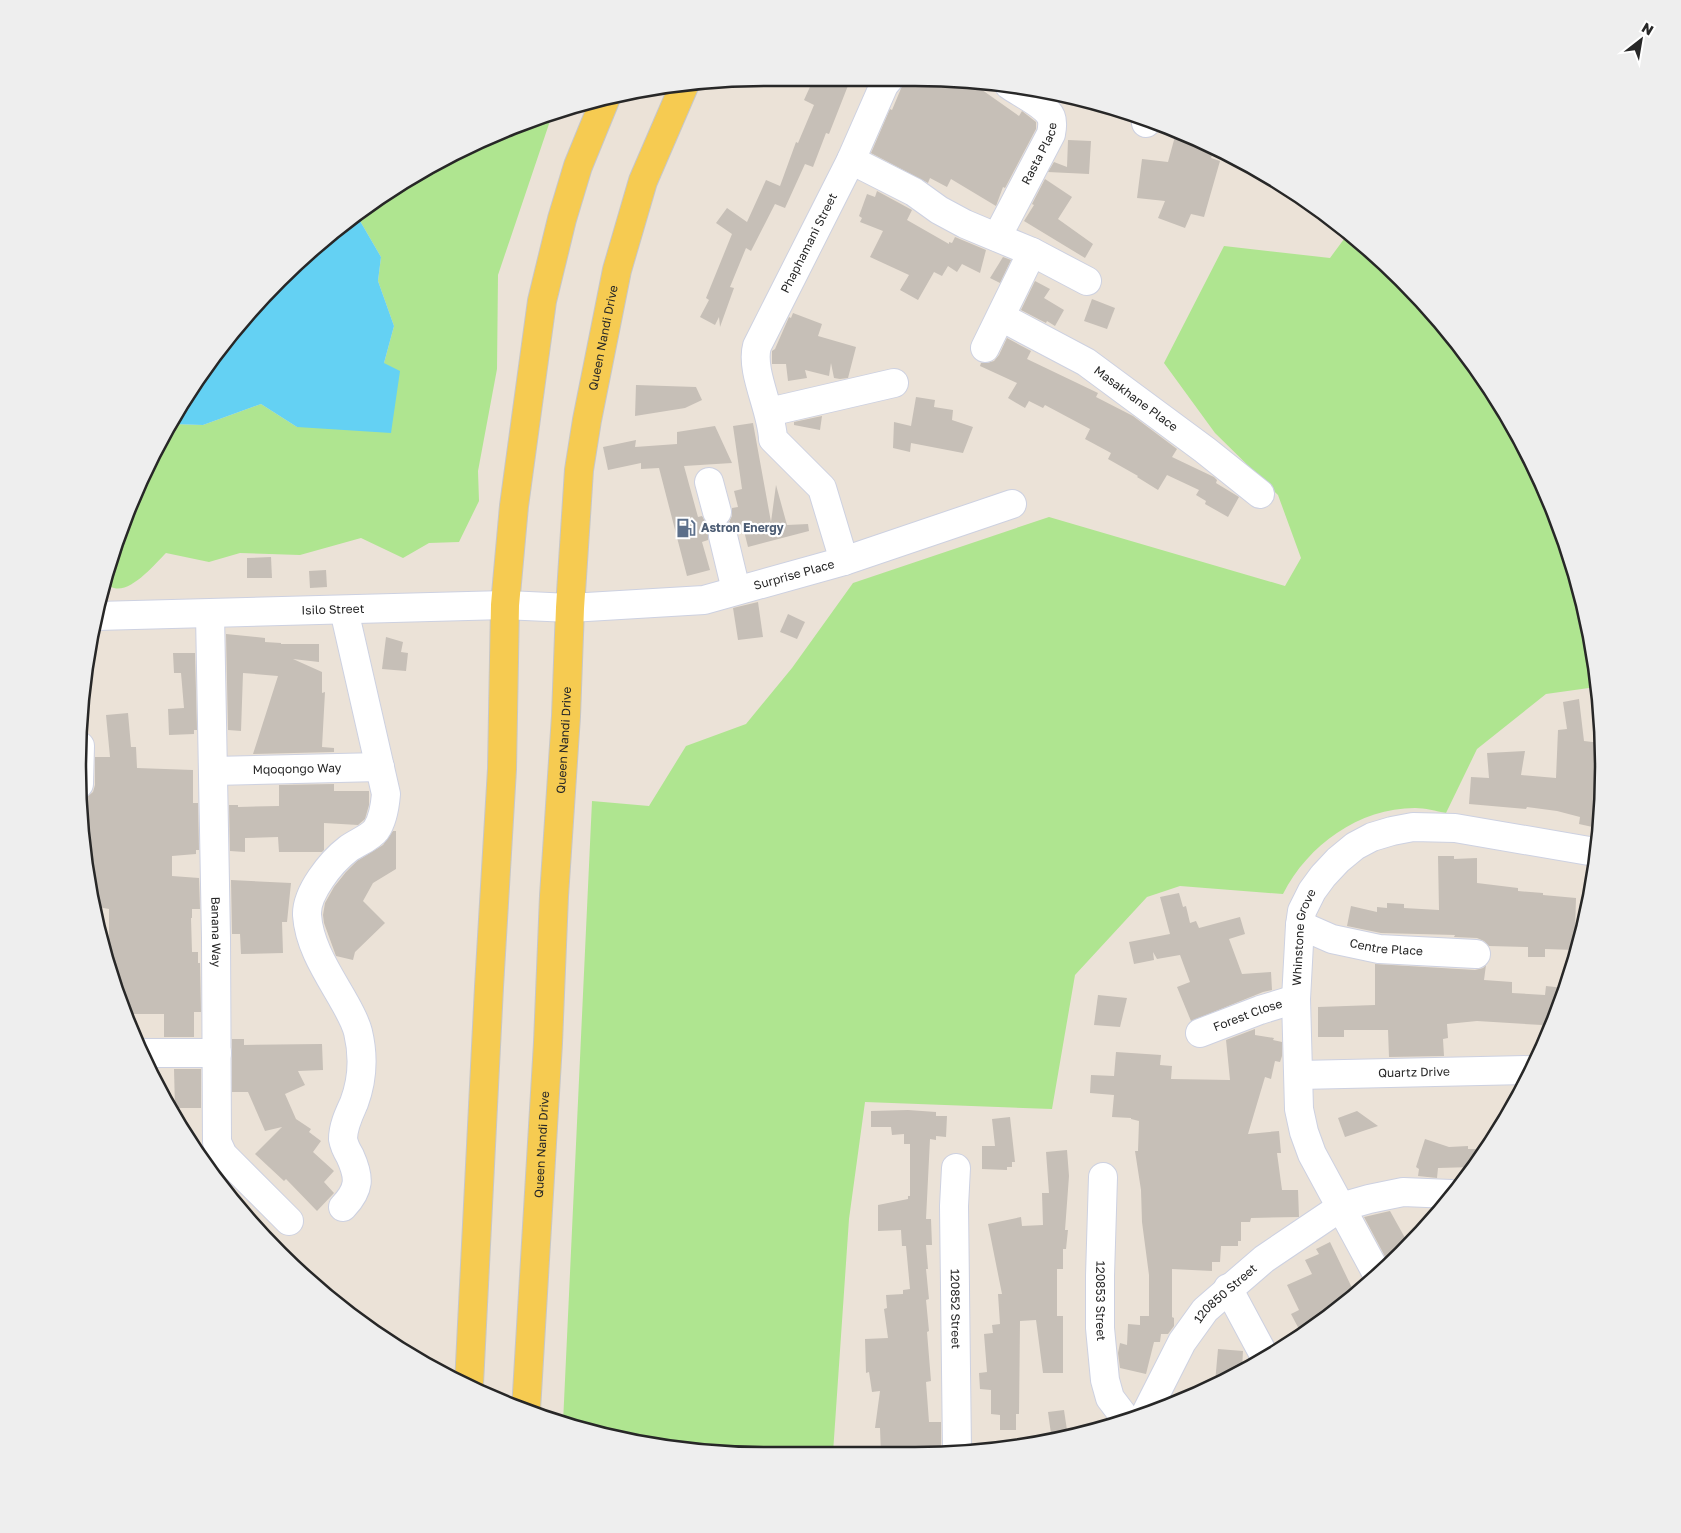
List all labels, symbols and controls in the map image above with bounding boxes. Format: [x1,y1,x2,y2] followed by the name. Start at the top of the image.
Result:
[1616,15,1666,65] north arrow
[1639,18,1657,38] text: N
[1018,122,1059,187] street label: Rasta Place
[777,190,840,295] street label: Phaphamani Street
[585,284,621,392] street label: Queen Nandi Drive
[1091,362,1181,434] street label: Masakhane Place
[675,517,697,539] fuel station icon: Astron Energy
[701,520,785,535] place label: Astron Energy
[752,556,836,593] street label: Surprise Place
[301,601,365,617] street label: Isilo Street
[553,686,574,794] street label: Queen Nandi Drive
[252,760,342,777] street label: Mqoqongo Way
[1289,886,1319,986] street label: Whinstone Grove
[208,897,224,968] street label: Banana Way
[1348,935,1423,958] street label: Centre Place
[1211,996,1284,1034] street label: Forest Close
[1378,1064,1450,1080] street label: Quartz Drive
[531,1090,552,1198] street label: Queen Nandi Drive
[1190,1260,1260,1326] street label: 120850 Street
[1093,1261,1109,1342] street label: 120853 Street
[948,1269,964,1349] street label: 120852 Street

